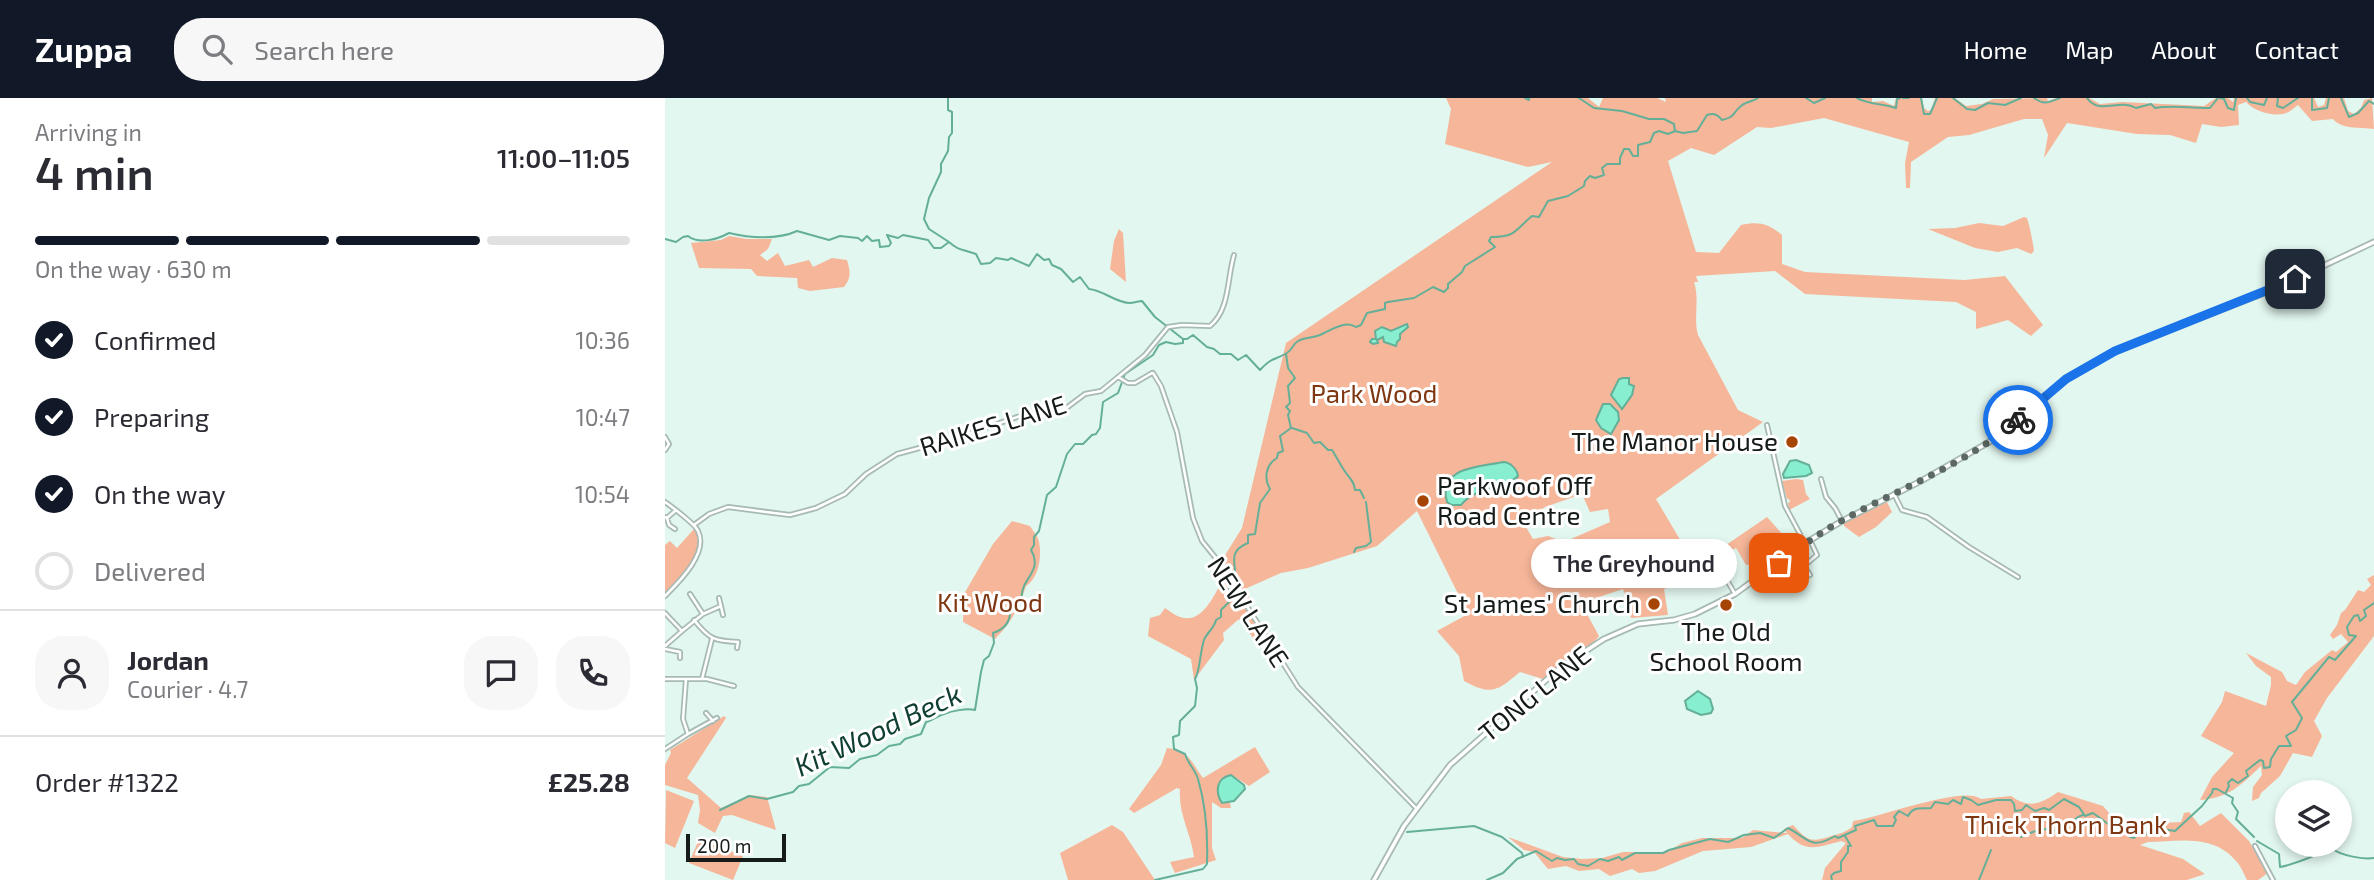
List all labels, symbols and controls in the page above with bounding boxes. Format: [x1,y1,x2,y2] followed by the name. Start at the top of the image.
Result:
[174,18,664,81] search box
[35,29,132,69] text: Zuppa
[198,30,236,68] icon: search
[254,34,394,65] text: Search here
[1964,35,2027,64] text: Home
[2065,35,2113,64] text: Map
[2151,35,2217,64] text: About
[2255,35,2339,64] text: Contact
[35,118,142,146] text: Arriving in
[497,142,630,173] text: 11:00–11:05
[35,144,154,199] text: 4 min
[2265,249,2325,309] pin
[35,255,232,283] text: On the way · 630 m
[2276,260,2314,298] icon: home
[35,321,73,359] icon: check
[94,324,217,355] text: Confirmed
[576,326,630,354] text: 10:36
[1311,377,1437,408] park label: Park Wood
[1983,385,2053,455] courier
[916,388,1070,462] street label: RAIKES LANE
[35,398,73,436] icon: check
[94,401,209,432] text: Preparing
[1999,401,2037,439] icon: bike
[576,403,630,431] text: 10:47
[1571,425,1778,456] place label: The Manor House
[1784,434,1800,450] marker: The Manor House
[1437,469,1593,530] place label: Parkwoof Off Road Centre
[35,475,73,513] icon: check
[94,478,225,509] text: On the way
[575,480,630,508] text: 10:54
[1415,493,1431,509] marker: Parkwoof Off Road Centre
[1749,533,1809,593] pin
[1531,538,1737,588] callout: The Greyhound
[1760,544,1798,582] icon: bag
[1553,549,1715,577] text: The Greyhound
[1202,550,1296,672] street label: NEW LANE
[94,555,206,586] text: Delivered
[937,586,1043,617] park label: Kit Wood
[1444,587,1640,618] place label: St James' Church
[1646,596,1662,612] marker: St James' Church
[1718,597,1734,613] marker: The Old School Room
[1649,615,1803,676] place label: The Old School Room
[35,636,109,710] button: person
[464,636,538,710] button: chat
[556,636,630,710] button: phone
[1472,638,1596,747] street label: TONG LANE
[127,644,209,675] text: Jordan
[127,675,248,703] text: Courier · 4.7
[789,676,966,783] water label: Kit Wood Beck
[35,766,179,797] text: Order #1322
[548,766,630,797] text: £25.28
[2275,780,2352,857] map controls
[2275,780,2352,857] button: layers
[1965,808,2167,839] park label: Thick Thorn Bank
[686,831,786,863] scale bar
[697,834,751,857] text: 200 m

